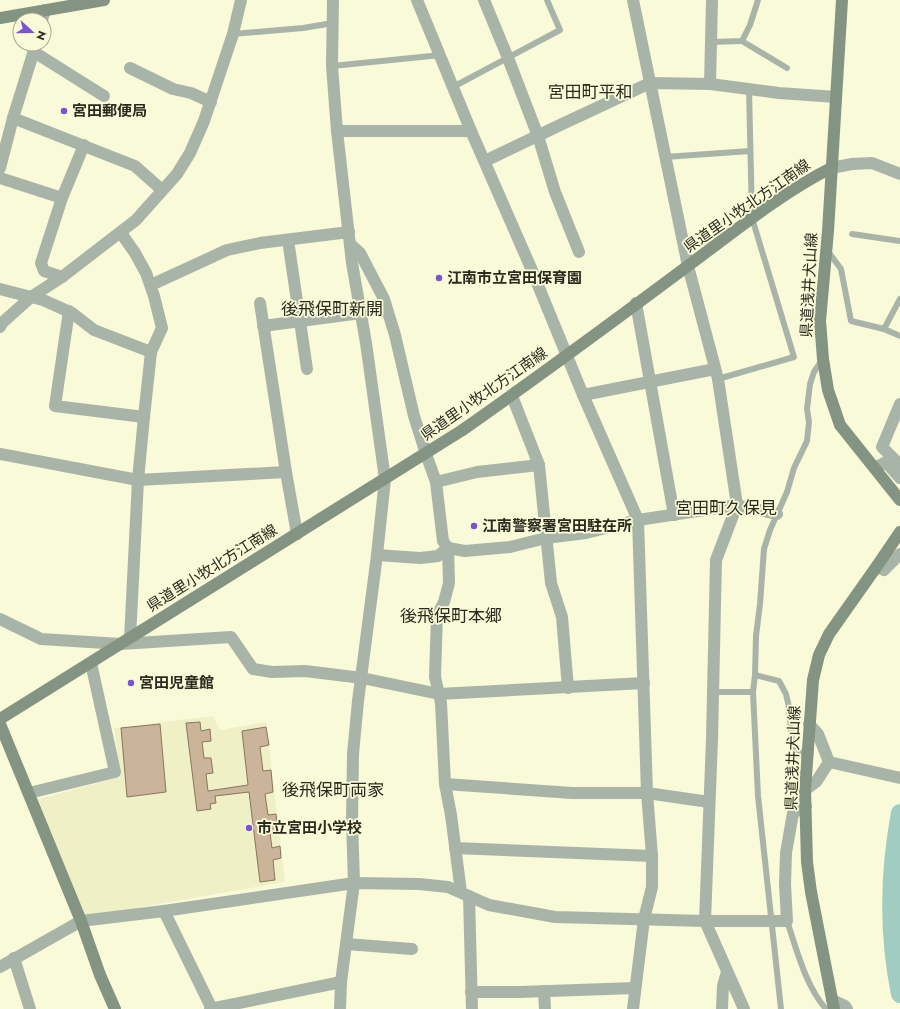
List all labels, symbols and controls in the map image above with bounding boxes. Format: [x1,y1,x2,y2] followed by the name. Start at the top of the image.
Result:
[12,12,52,52] north arrow
[32,29,50,43] text: N
[548,80,633,104] district label: 宮田町平和
[72,100,147,122] place label: 宮田郵便局
[59,106,69,116] marker: 宮田郵便局
[679,154,815,258] street label: 県道里小牧北方江南線
[795,232,823,338] street label: 県道浅井犬山線
[447,267,582,289] place label: 江南市立宮田保育園
[434,273,444,283] marker: 江南市立宮田保育園
[281,297,383,321] district label: 後飛保町新開
[416,342,552,446] street label: 県道里小牧北方江南線
[675,496,777,520] district label: 宮田町久保見
[482,515,632,537] place label: 江南警察署宮田駐在所
[143,519,281,617] street label: 県道里小牧北方江南線
[469,521,479,531] marker: 江南警察署宮田駐在所
[400,604,502,628] district label: 後飛保町本郷
[139,672,214,694] place label: 宮田児童館
[126,678,136,688] marker: 宮田児童館
[780,705,806,811] street label: 県道浅井犬山線
[282,778,384,802] district label: 後飛保町両家
[257,817,362,839] place label: 市立宮田小学校
[244,823,254,833] marker: 市立宮田小学校

